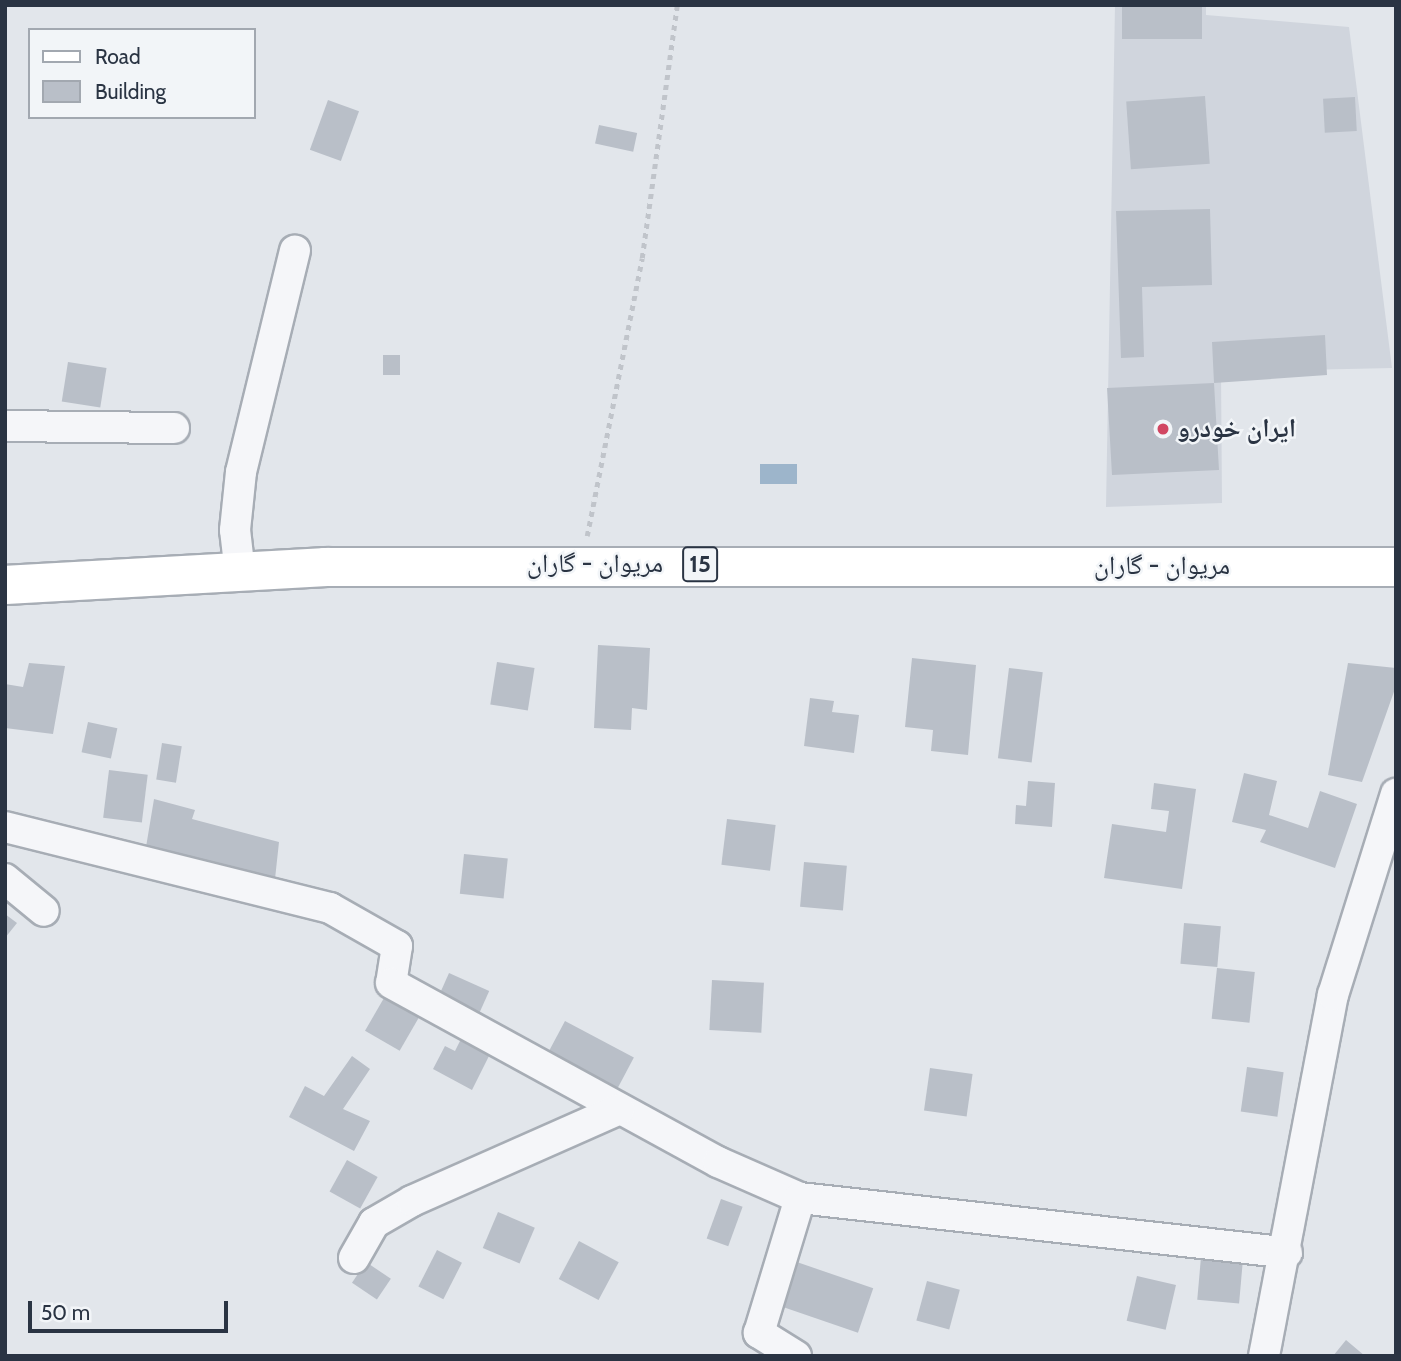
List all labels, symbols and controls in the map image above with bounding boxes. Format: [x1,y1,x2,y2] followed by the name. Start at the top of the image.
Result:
[28,28,256,119] legend
[95,44,141,69] text: Road
[95,79,166,104] text: Building
[1177,413,1296,445] place label: ایران خودرو
[1155,421,1171,437] marker: ایران خودرو
[681,544,719,584] road number: 15
[527,548,663,580] street label: مریوان - گاران
[1094,550,1230,582] street label: مریوان - گاران
[32,1288,231,1332] scale bar
[41,1300,90,1325] text: 50 m

